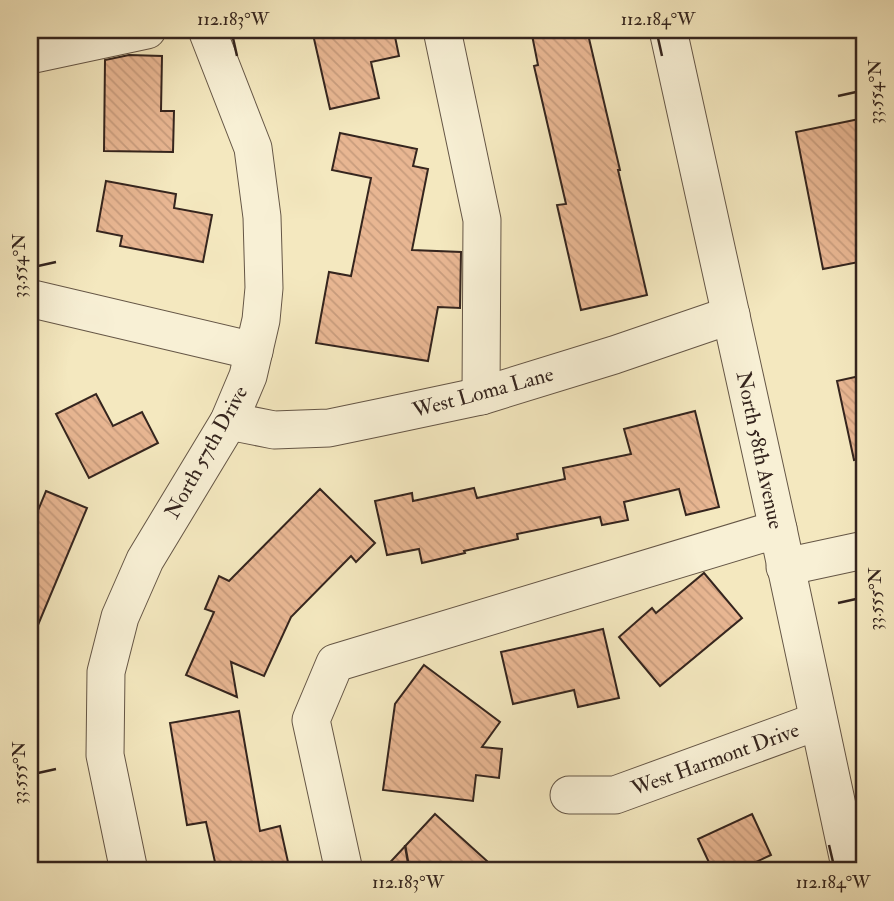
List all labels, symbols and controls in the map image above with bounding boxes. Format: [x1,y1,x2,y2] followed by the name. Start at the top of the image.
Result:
[197,8,270,31] text: 112.183°W
[621,8,696,31] text: 112.184°W
[864,60,887,124] text: 33.554°N
[8,234,31,298] text: 33.554°N
[409,361,557,425] street label: West Loma Lane
[730,369,789,532] street label: North 58th Avenue
[159,381,254,523] street label: North 57th Drive
[864,567,887,631] text: 33.555°N
[627,716,803,803] street label: West Harmont Drive
[8,741,31,805] text: 33.555°N
[372,871,445,894] text: 112.183°W
[796,871,871,894] text: 112.184°W

